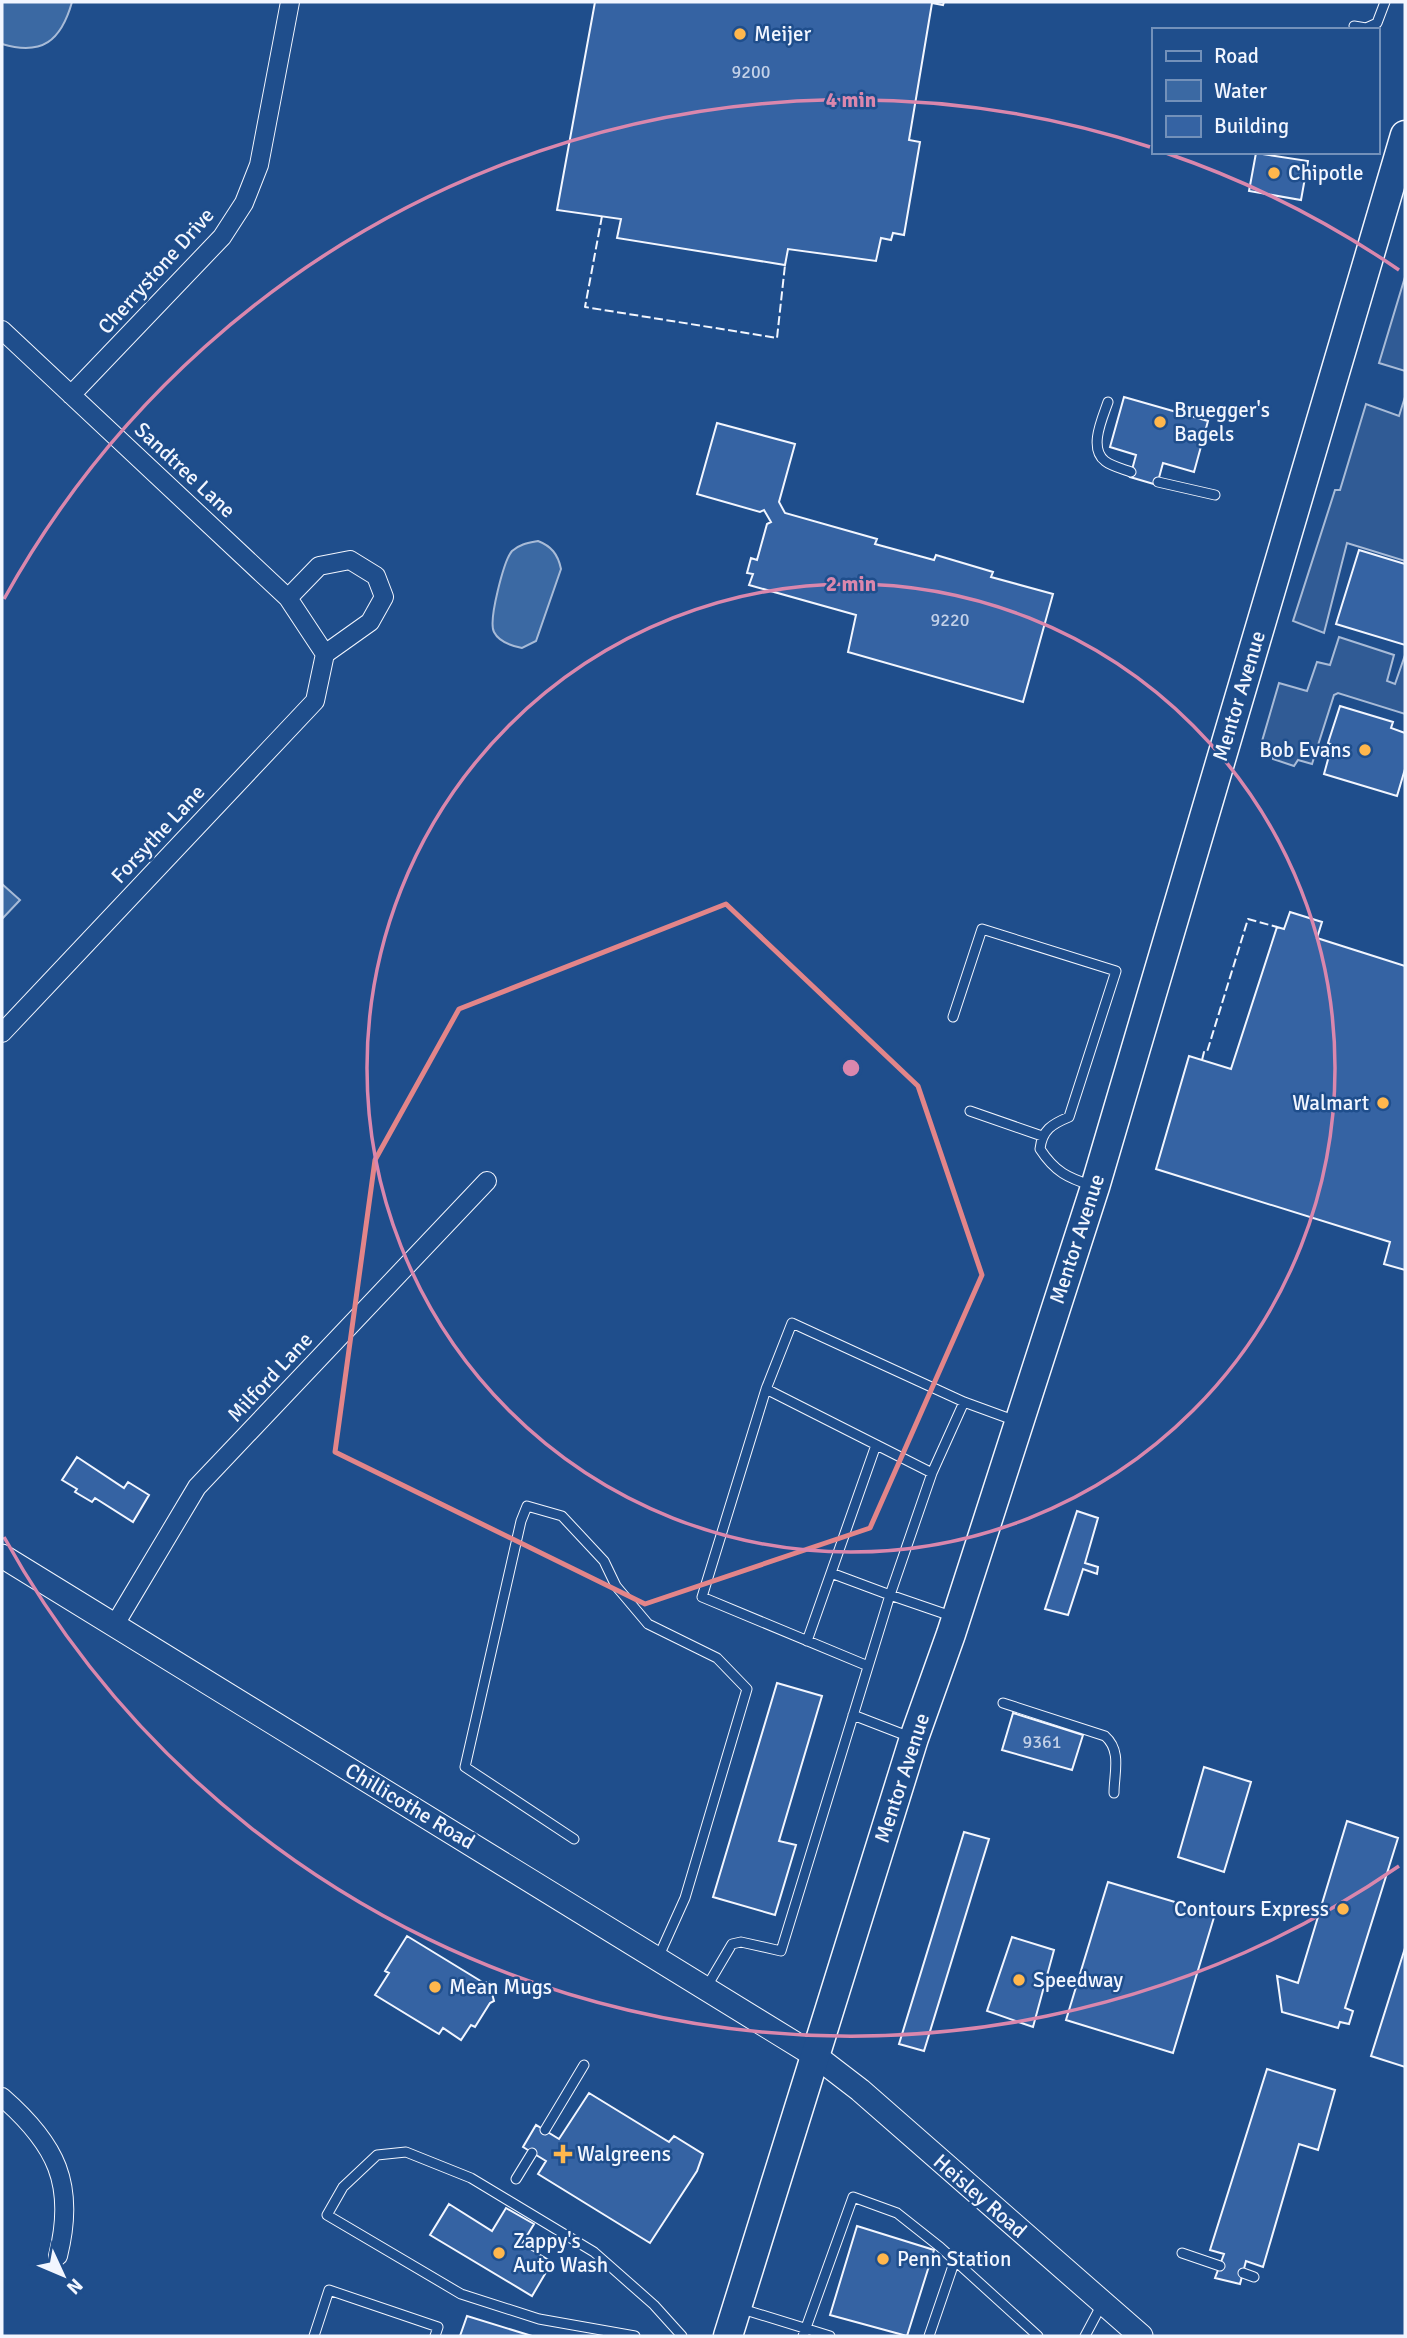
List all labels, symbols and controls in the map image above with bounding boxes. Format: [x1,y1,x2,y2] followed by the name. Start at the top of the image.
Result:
[754,21,812,47] place label: Meijer
[732,26,748,42] marker: Meijer
[1152,28,1379,154] legend
[1214,43,1259,69] text: Road
[732,61,770,83] house number: 9200
[1214,78,1267,104] text: Water
[826,87,876,113] text: 4 min
[1214,113,1289,139] text: Building
[1288,160,1363,186] place label: Chipotle
[1266,165,1282,181] marker: Chipotle
[92,202,220,340] street label: Cherrystone Drive
[1174,397,1270,447] place label: Bruegger's Bagels
[1152,414,1168,430] marker: Bruegger's Bagels
[129,417,241,523] street label: Sandtree Lane
[826,571,876,597] text: 2 min
[931,609,969,631] house number: 9220
[1207,628,1271,764] street label: Mentor Avenue
[1259,737,1351,763] place label: Bob Evans
[1357,742,1373,758] marker: Bob Evans
[106,779,210,889] street label: Forsythe Lane
[839,1056,863,1080] centre of rings
[1292,1090,1369,1116] place label: Walmart
[1375,1095,1391,1111] marker: Walmart
[1044,1171,1110,1307] street label: Mentor Avenue
[222,1327,318,1427] street label: Milford Lane
[869,1710,935,1846] street label: Mentor Avenue
[1023,1731,1061,1753] house number: 9361
[340,1757,480,1855] street label: Chillicothe Road
[1174,1896,1329,1922] place label: Contours Express
[1335,1901,1351,1917] marker: Contours Express
[1033,1967,1123,1993] place label: Speedway
[1011,1972,1027,1988] marker: Speedway
[449,1974,552,2000] place label: Mean Mugs
[427,1979,443,1995] marker: Mean Mugs
[577,2141,671,2167] place label: Walgreens
[555,2146,571,2162] marker: Walgreens
[928,2148,1032,2244] street label: Heisley Road
[513,2228,608,2278] place label: Zappy's Auto Wash
[28,2240,98,2310] north arrow
[491,2245,507,2261] marker: Zappy's Auto Wash
[897,2246,1011,2272] place label: Penn Station
[875,2251,891,2267] marker: Penn Station
[61,2273,88,2299] text: N

